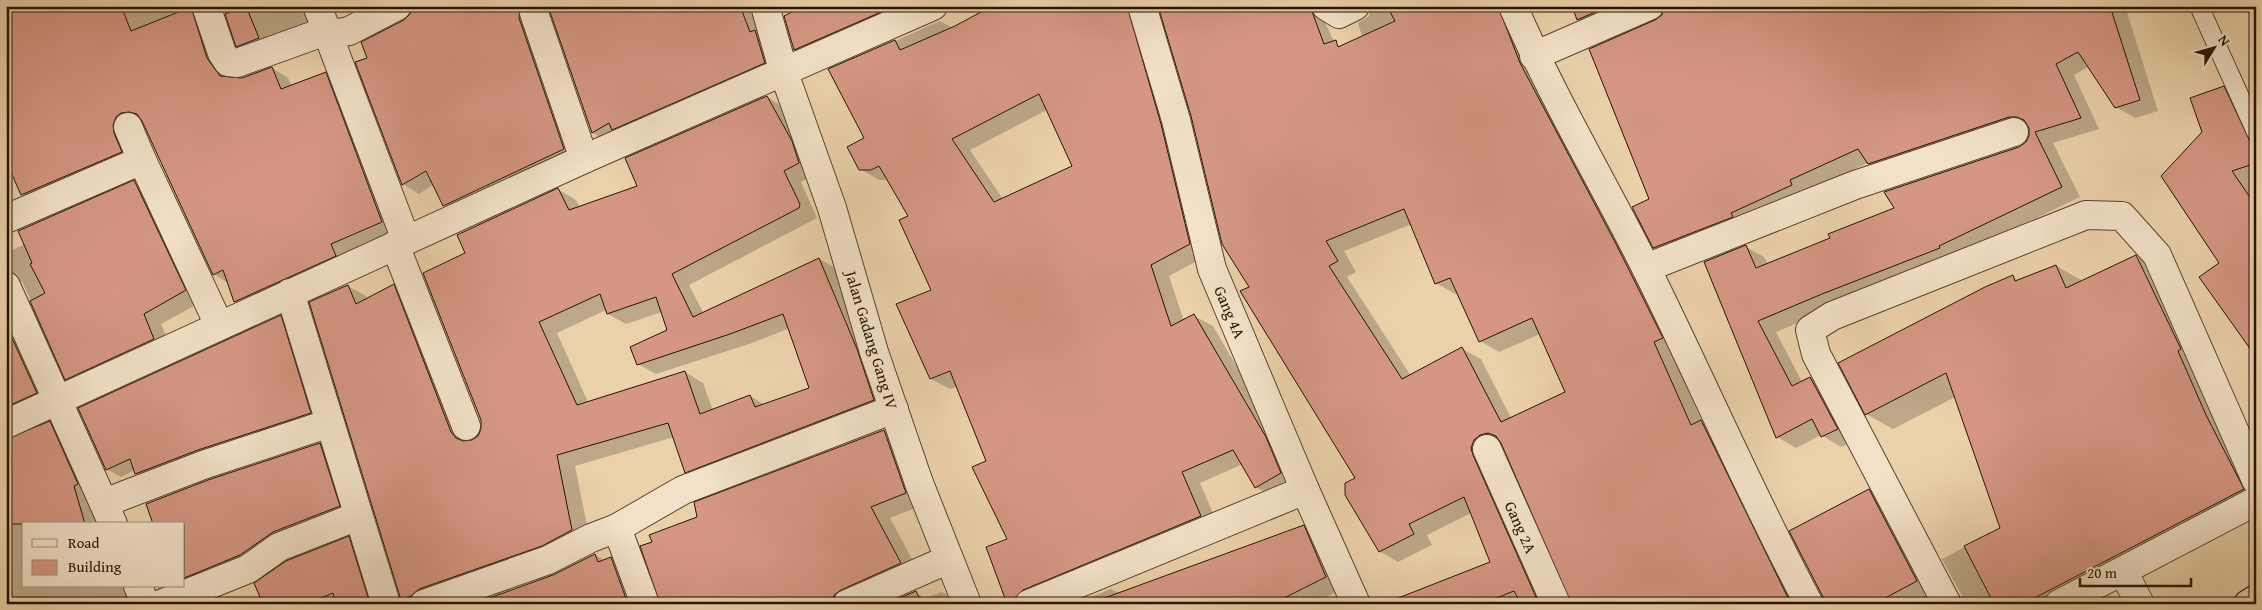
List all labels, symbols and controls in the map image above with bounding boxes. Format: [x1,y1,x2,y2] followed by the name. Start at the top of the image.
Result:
[2190,22,2240,72] north arrow
[2214,30,2236,50] text: N
[839,266,905,413] street label: Jalan Gadang Gang IV
[1208,282,1252,342] street label: Gang 4A
[1499,497,1543,557] street label: Gang 2A
[22,522,185,588] legend
[68,532,99,553] text: Road
[2080,555,2191,587] scale bar
[68,556,122,577] text: Building
[2087,562,2118,583] text: 20 m

